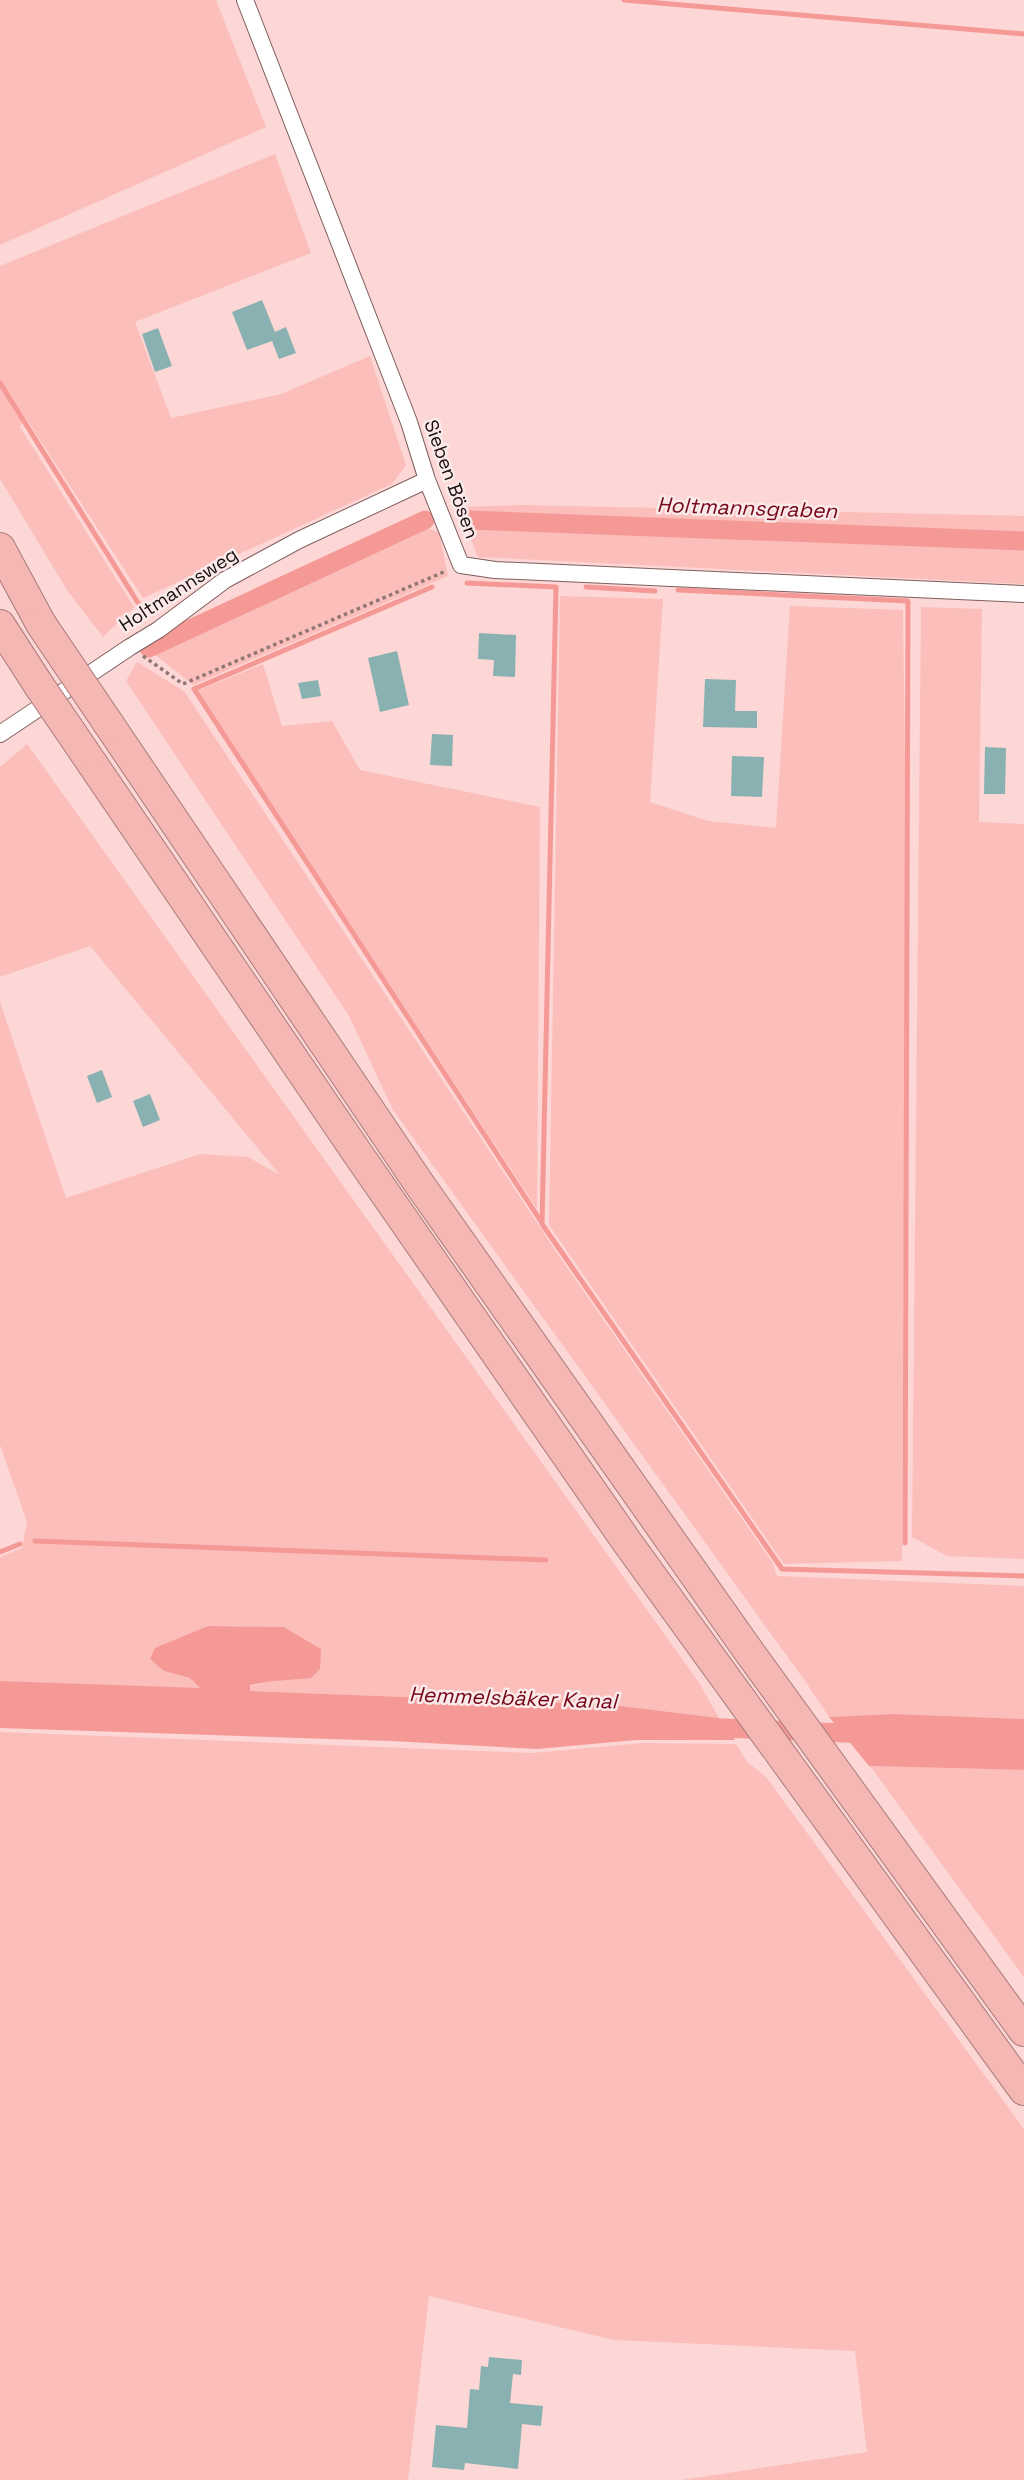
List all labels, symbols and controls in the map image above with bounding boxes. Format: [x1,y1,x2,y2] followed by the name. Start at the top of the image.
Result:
[418,416,485,542] street label: Sieben Bösen
[656,491,839,524] water label: Holtmannsgraben
[114,542,242,637] street label: Holtmannsweg
[409,1680,620,1715] water label: Hemmelsbäker Kanal

